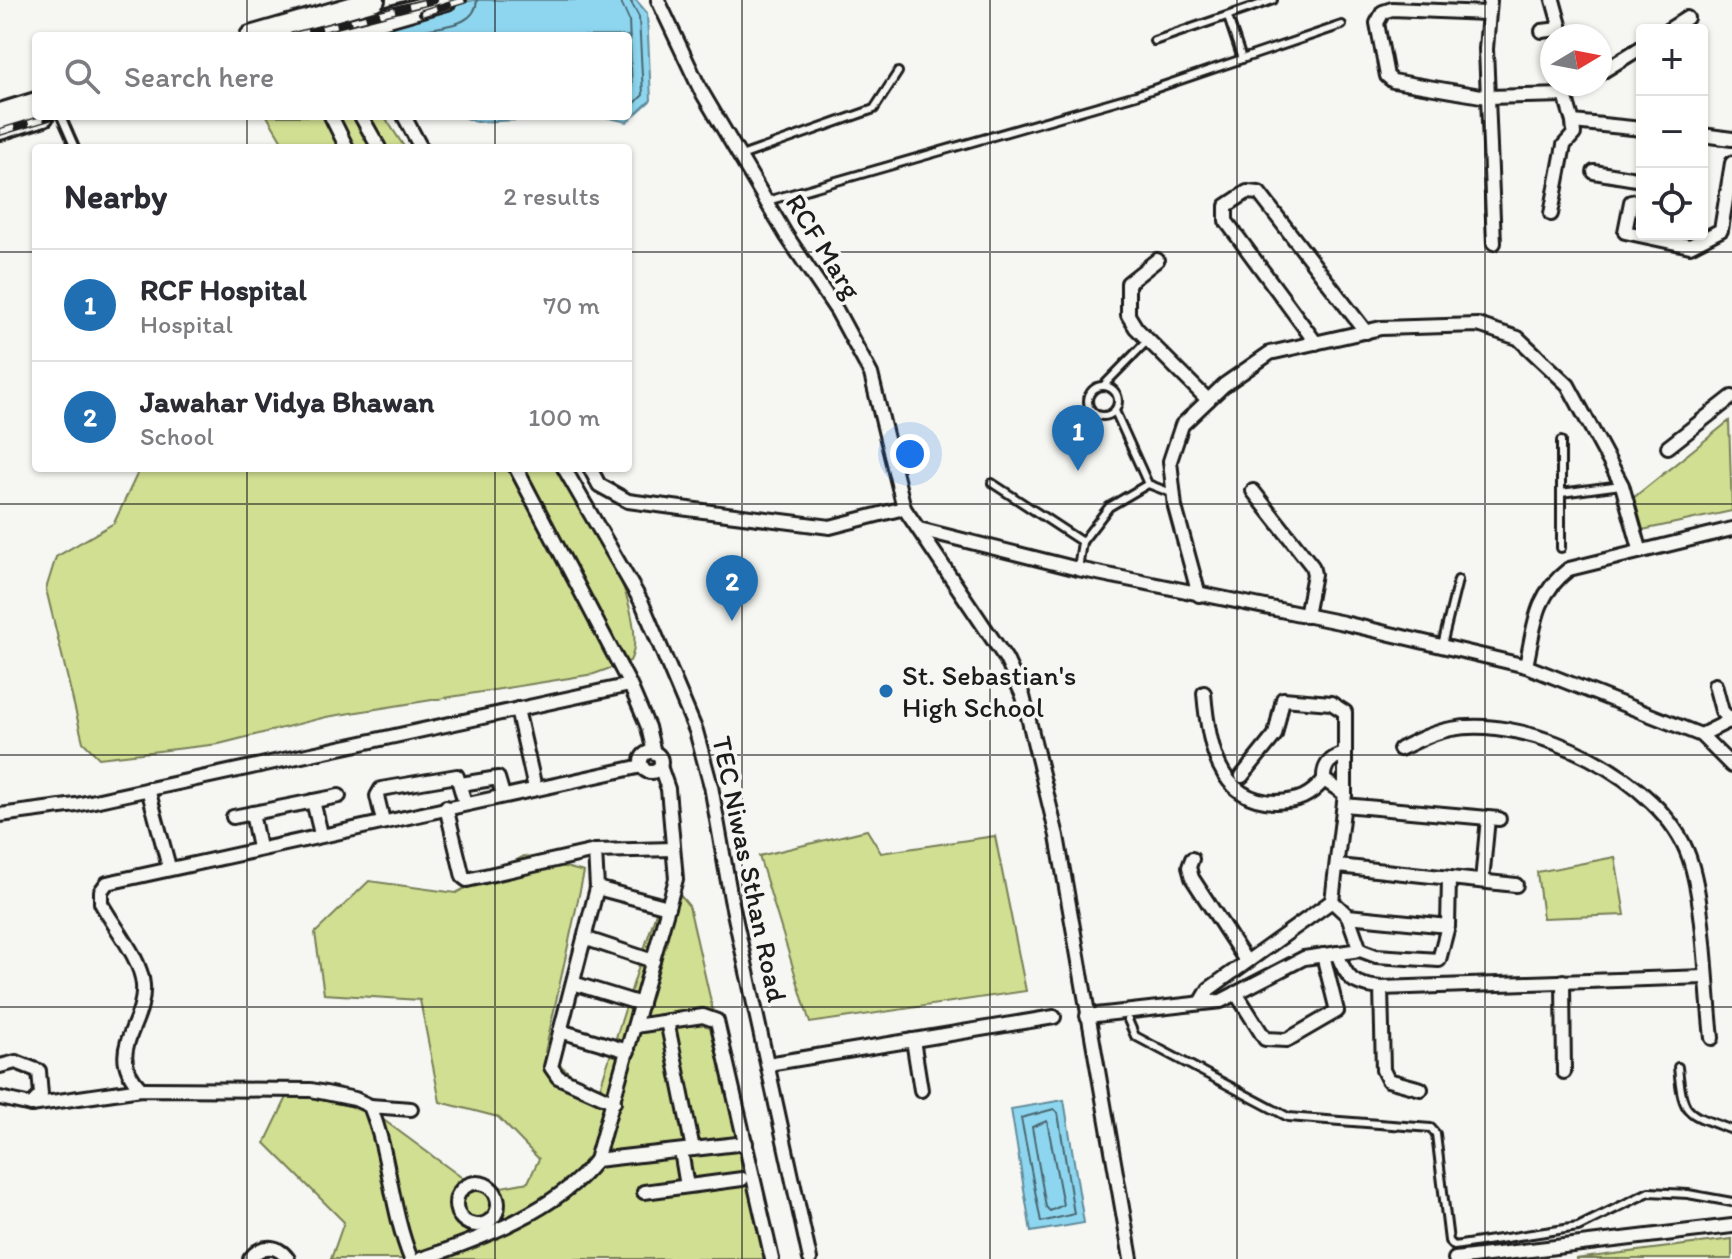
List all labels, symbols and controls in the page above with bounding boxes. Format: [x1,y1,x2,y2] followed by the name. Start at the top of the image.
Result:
[1540,24,1612,96] north arrow
[1636,24,1708,240] map controls
[1636,24,1708,96] button: +
[32,32,632,120] search box
[60,54,104,98] icon: search
[124,58,274,95] text: Search here
[1636,96,1708,168] button: −
[1636,168,1708,240] button: locate
[64,176,167,217] text: Nearby
[503,180,600,212] text: 2 results
[778,187,870,305] street label: RCF Marg
[140,271,307,308] text: RCF Hospital
[84,289,96,321] text: 1
[543,289,600,321] text: 70 m
[140,308,233,340] text: Hospital
[140,383,434,420] text: Jawahar Vidya Bhawan
[83,401,97,433] text: 2
[528,401,600,433] text: 100 m
[1052,405,1104,471] pin: 1
[140,420,214,452] text: School
[890,434,930,474] your location
[706,555,758,621] pin: 2
[902,658,1076,724] place label: St. Sebastian's High School
[877,682,895,700] marker: St. Sebastian's High School
[705,733,795,1005] street label: TEC Niwas Sthan Road

